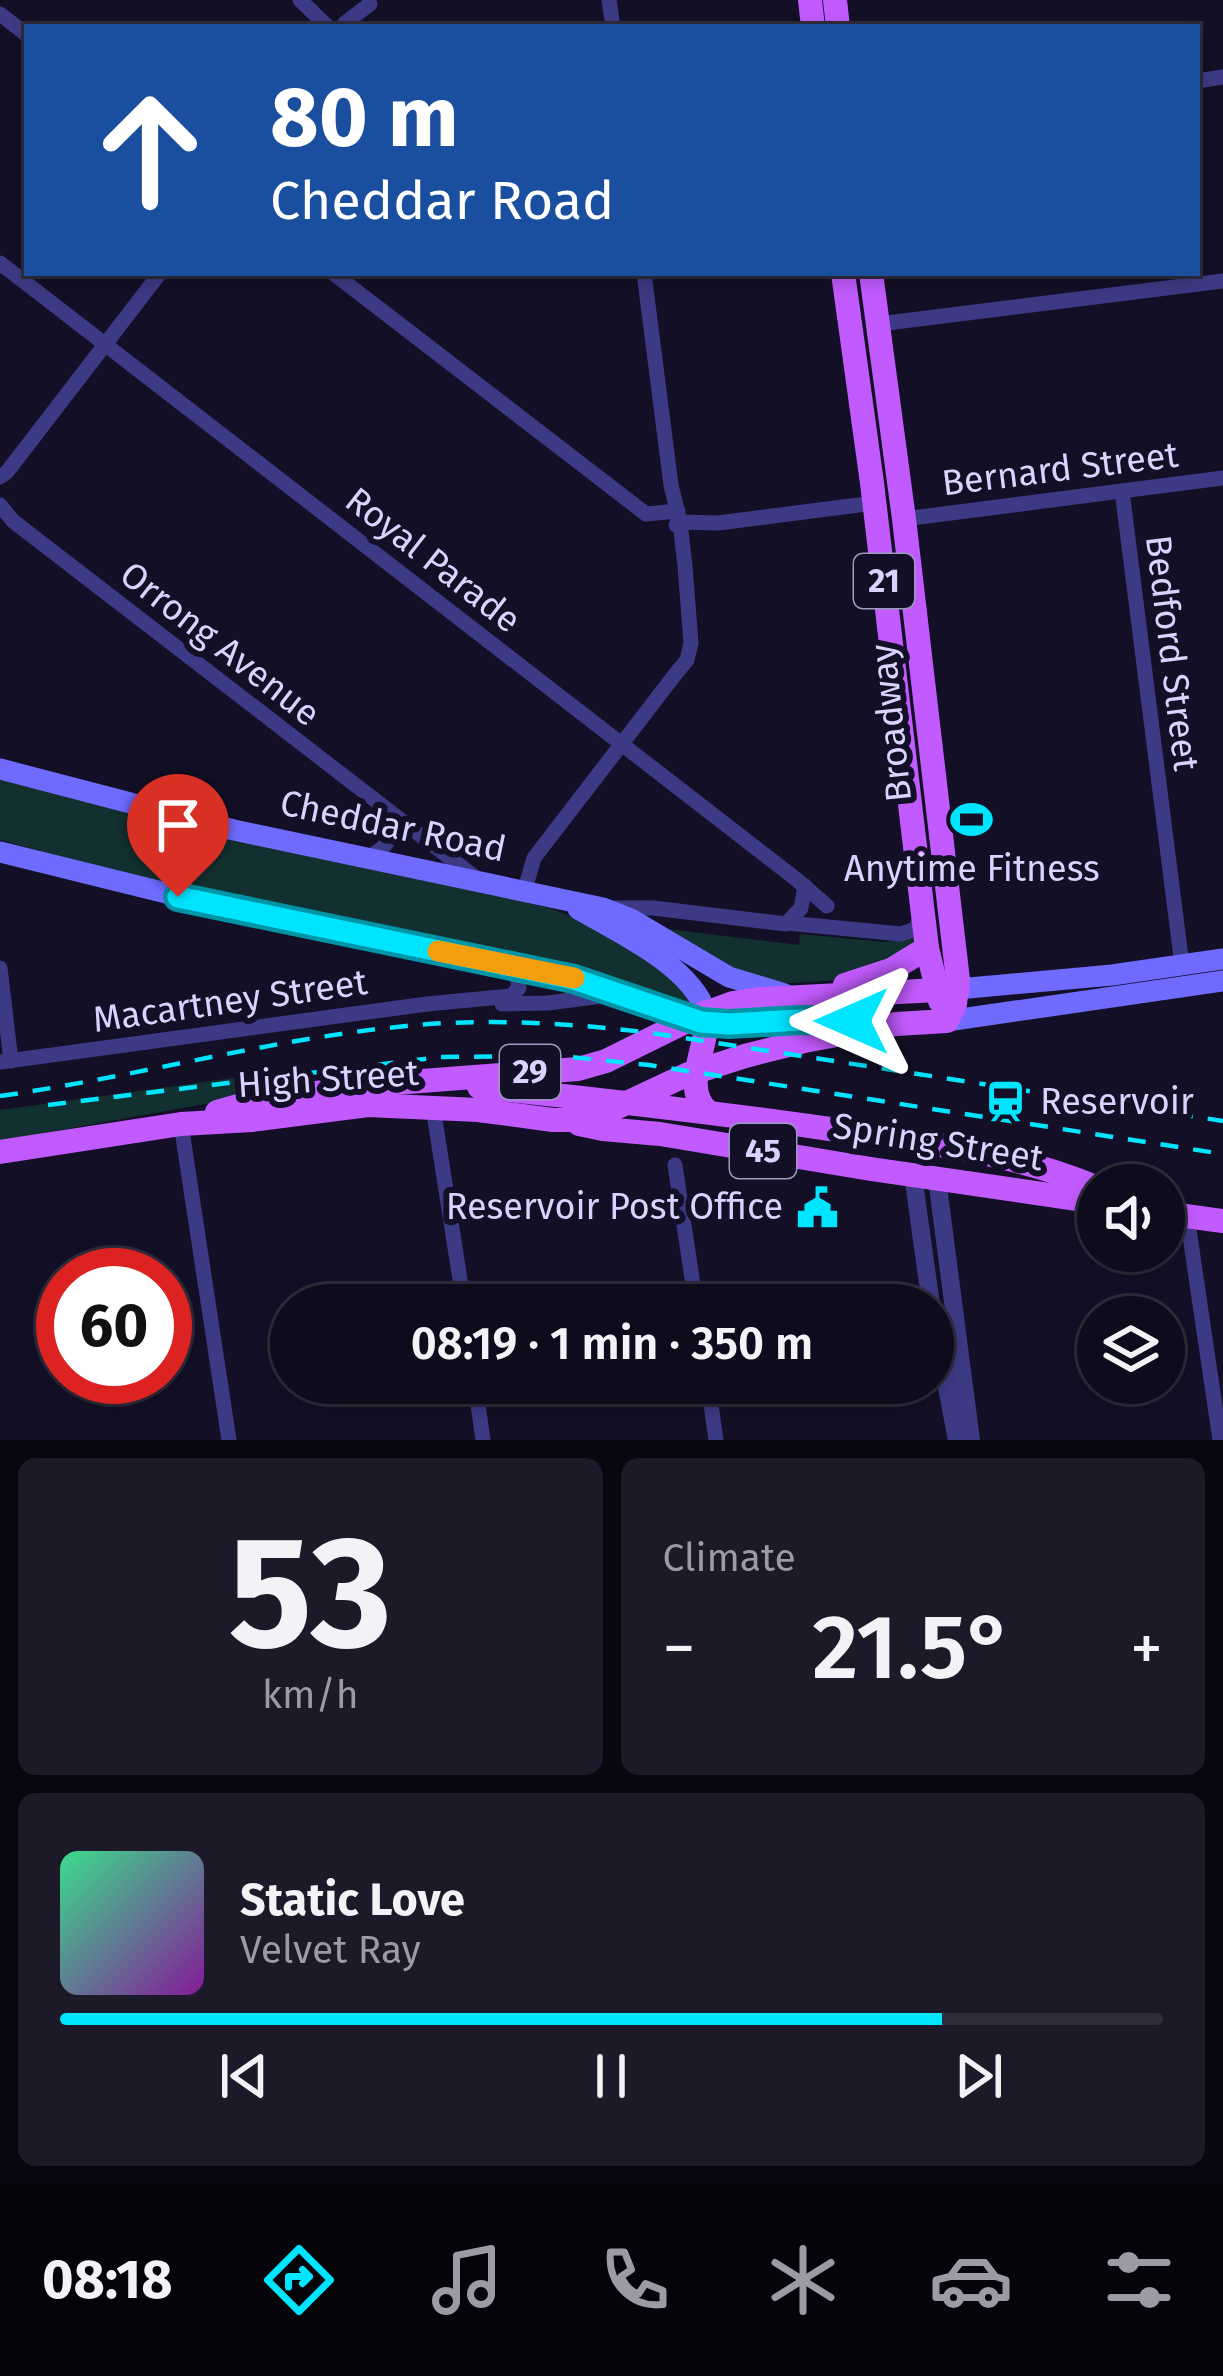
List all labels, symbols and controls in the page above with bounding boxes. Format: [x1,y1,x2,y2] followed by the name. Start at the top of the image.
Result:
[270,67,459,168] text: 80 m
[72,72,228,228] icon: ahead
[270,169,614,233] text: Cheddar Road
[939,433,1181,505] street label: Bernard Street
[337,478,529,642] street label: Royal Parade
[1136,533,1208,773] street label: Bedford Street
[111,552,329,736] street label: Orrong Avenue
[854,554,914,608] road number: 21
[861,642,921,804] street label: Broadway
[127,774,229,897] pin
[276,781,510,871] street label: Cheddar Road
[145,792,211,858] icon: arrive
[949,796,995,842] sports icon: Anytime Fitness
[844,847,1100,891] place label: Anytime Fitness
[789,958,915,1084] position arrow
[90,960,370,1042] street label: Macartney Street
[500,1045,560,1099] road number: 29
[236,1051,420,1107] street label: High Street
[983,1079,1029,1125] station icon: Reservoir
[1040,1080,1194,1124] place label: Reservoir
[830,1104,1046,1180] street label: Spring Street
[730,1124,796,1178] road number: 45
[1077,1164,1185,1404] map controls
[1077,1164,1185,1272] button: sound
[794,1184,840,1230] public building icon: Reservoir Post Office
[446,1185,783,1229] place label: Reservoir Post Office
[36,1248,192,1404] speed limit sign: 60
[1077,1296,1185,1404] button: layers
[411,1317,813,1371] text: 08:19 · 1 min · 350 m
[229,1500,392,1687] text: 53
[663,1535,796,1581] text: Climate
[812,1594,1013,1702] text: 21.5°
[663,1609,696,1688] text: −
[1130,1609,1163,1688] text: +
[262,1672,359,1718] text: km/h
[240,1873,465,1927] text: Static Love
[240,1927,421,1973] text: Velvet Ray
[211,2043,277,2109] icon: previous
[578,2043,644,2109] icon: pause
[946,2043,1012,2109] icon: next
[257,2238,341,2322] icon: directions
[425,2238,509,2322] icon: music
[593,2238,677,2322] icon: phone
[761,2238,845,2322] icon: climate
[929,2238,1013,2322] icon: car
[1097,2238,1181,2322] icon: filters
[42,2248,173,2312] text: 08:18

